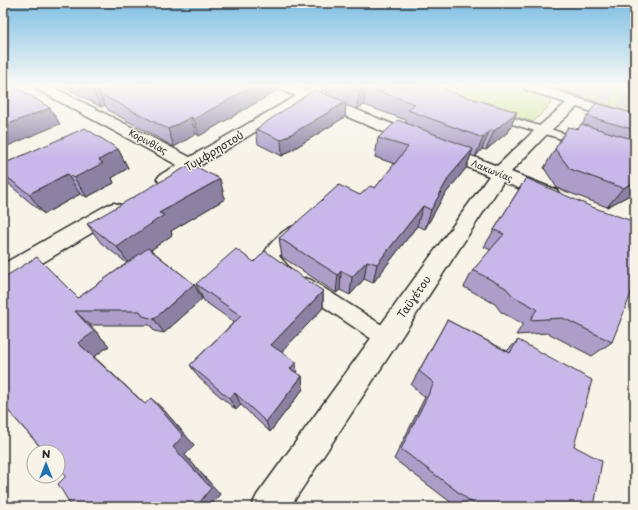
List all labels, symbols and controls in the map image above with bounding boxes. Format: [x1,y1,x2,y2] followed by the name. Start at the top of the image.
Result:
[127,125,171,157] street label: Κορινθίας
[181,126,247,175] street label: Τυμφρηστού
[469,155,516,185] street label: Λακωνίας
[393,272,435,322] street label: Ταϋγέτου
[26,444,66,484] north arrow
[42,445,51,462] text: N

